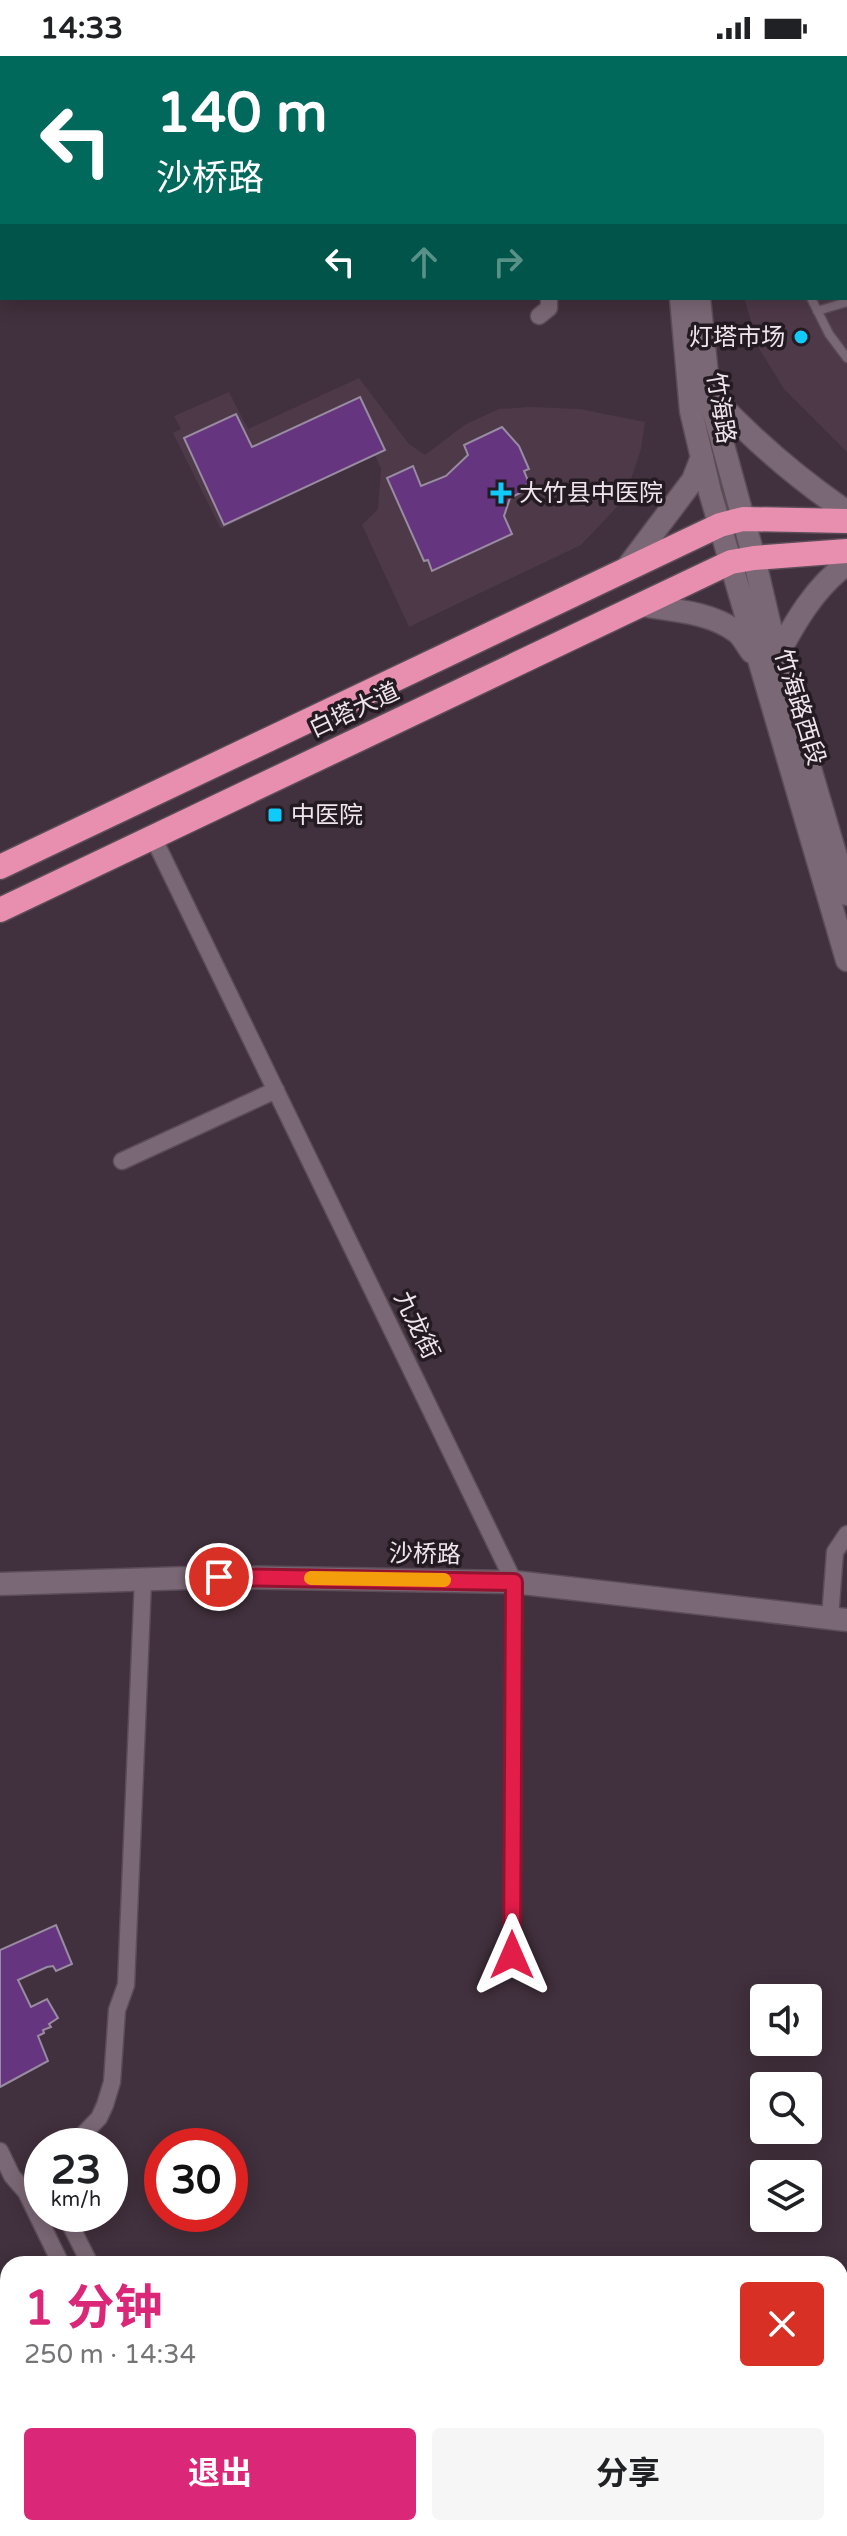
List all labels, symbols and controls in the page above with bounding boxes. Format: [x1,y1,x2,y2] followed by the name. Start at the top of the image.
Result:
[40,10,123,47] text: 14:33
[156,80,327,147] text: 140 m
[24,88,128,192] icon: left
[156,157,264,200] text: 沙桥路
[318,240,362,284] icon: left
[402,240,446,284] icon: ahead
[486,240,530,284] icon: right
[689,323,785,352] place label: 灯塔市场
[792,328,810,346] marker: 灯塔市场
[701,370,740,446] street label: 竹海路
[519,479,663,508] place label: 大竹县中医院
[490,482,512,504] marker: 大竹县中医院
[768,646,831,769] street label: 竹海路西段
[305,677,404,744] street label: 白塔大道
[291,801,363,830] place label: 中医院
[266,806,284,824] marker: 中医院
[388,1287,445,1364] street label: 九龙街
[389,1539,461,1570] street label: 沙桥路
[185,1543,253,1611] pin
[197,1555,241,1599] icon: arrive
[470,1913,554,1997] position arrow
[750,1984,822,2232] map controls
[750,1984,822,2056] button: sound
[750,2072,822,2144] button: search
[144,2128,248,2232] speed limit sign: 30
[51,2146,101,2194] text: 23
[750,2160,822,2232] button: layers
[51,2188,101,2212] text: km/h
[24,2280,163,2338] text: 1 分钟
[740,2282,824,2366] button: close
[24,2339,196,2370] text: 250 m · 14:34
[24,2428,416,2520] button: 退出
[432,2428,824,2520] button: 分享

